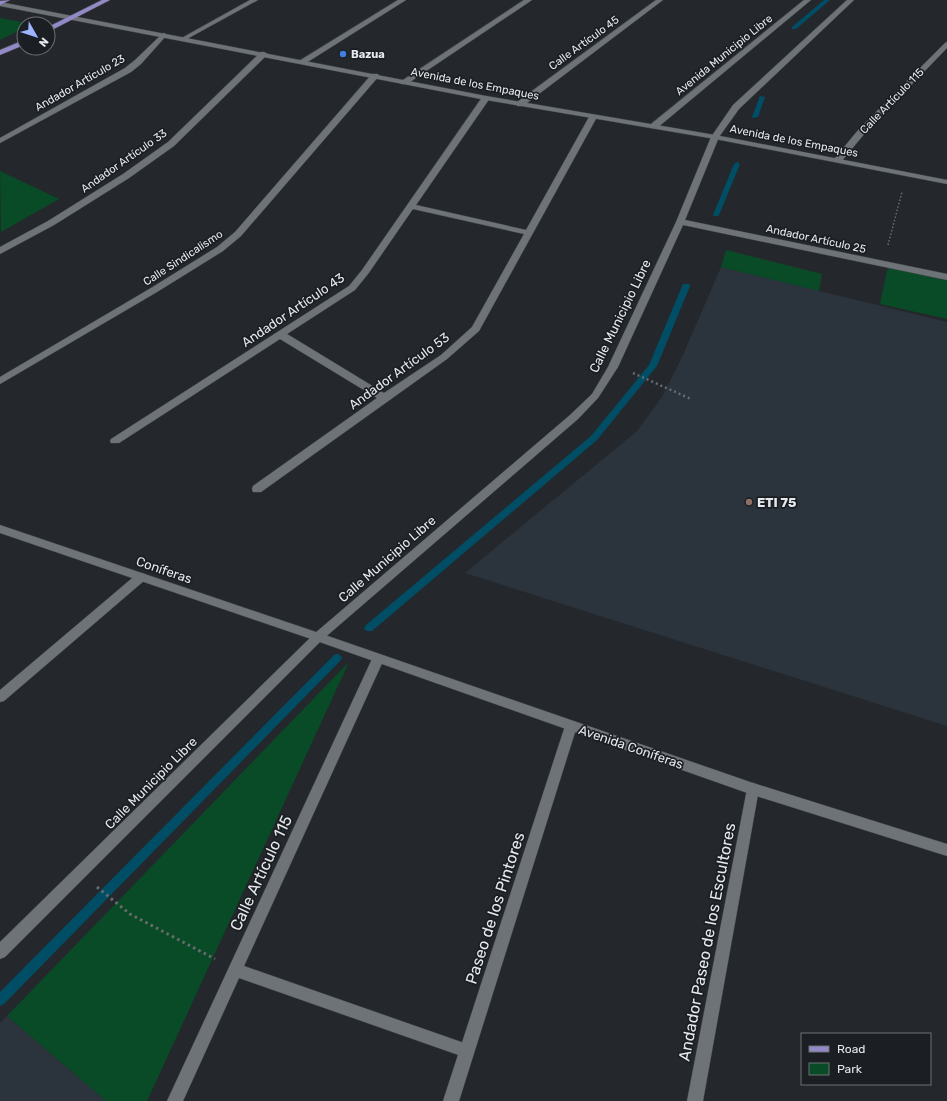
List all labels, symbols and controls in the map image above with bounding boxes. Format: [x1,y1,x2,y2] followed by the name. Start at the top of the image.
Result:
[673,12,775,98] street label: Avenida Municipio Libre
[546,13,622,73] street label: Calle Artículo 45
[16,16,56,56] north arrow
[36,35,51,49] text: N
[351,48,385,61] place label: Bazua
[338,49,348,59] marker: Bazua
[33,52,128,114] street label: Andador Artículo 23
[410,65,541,103] street label: Avenida de los Empaques
[857,65,927,137] street label: Calle Artículo 115
[729,122,860,160] street label: Avenida de los Empaques
[79,126,170,196] street label: Andador Artículo 33
[765,222,868,256] street label: Andador Artículo 25
[141,227,225,289] street label: Calle Sindicalismo
[586,257,654,375] street label: Calle Municipio Libre
[239,270,347,350] street label: Andador Artículo 43
[346,329,452,412] street label: Andador Artículo 53
[757,495,796,510] place label: ETI 75
[744,497,754,507] marker: ETI 75
[335,513,439,605] street label: Calle Municipio Libre
[134,553,194,587] street label: Coníferas
[577,722,686,772] street label: Avenida Coníferas
[102,734,200,832] street label: Calle Municipio Libre
[226,812,296,934] street label: Calle Artículo 115
[675,821,739,1063] street label: Andador Paseo de los Escultores
[461,829,529,987] street label: Paseo de los Pintores
[801,1033,931,1085] legend
[837,1042,865,1056] text: Road
[837,1062,863,1076] text: Park

